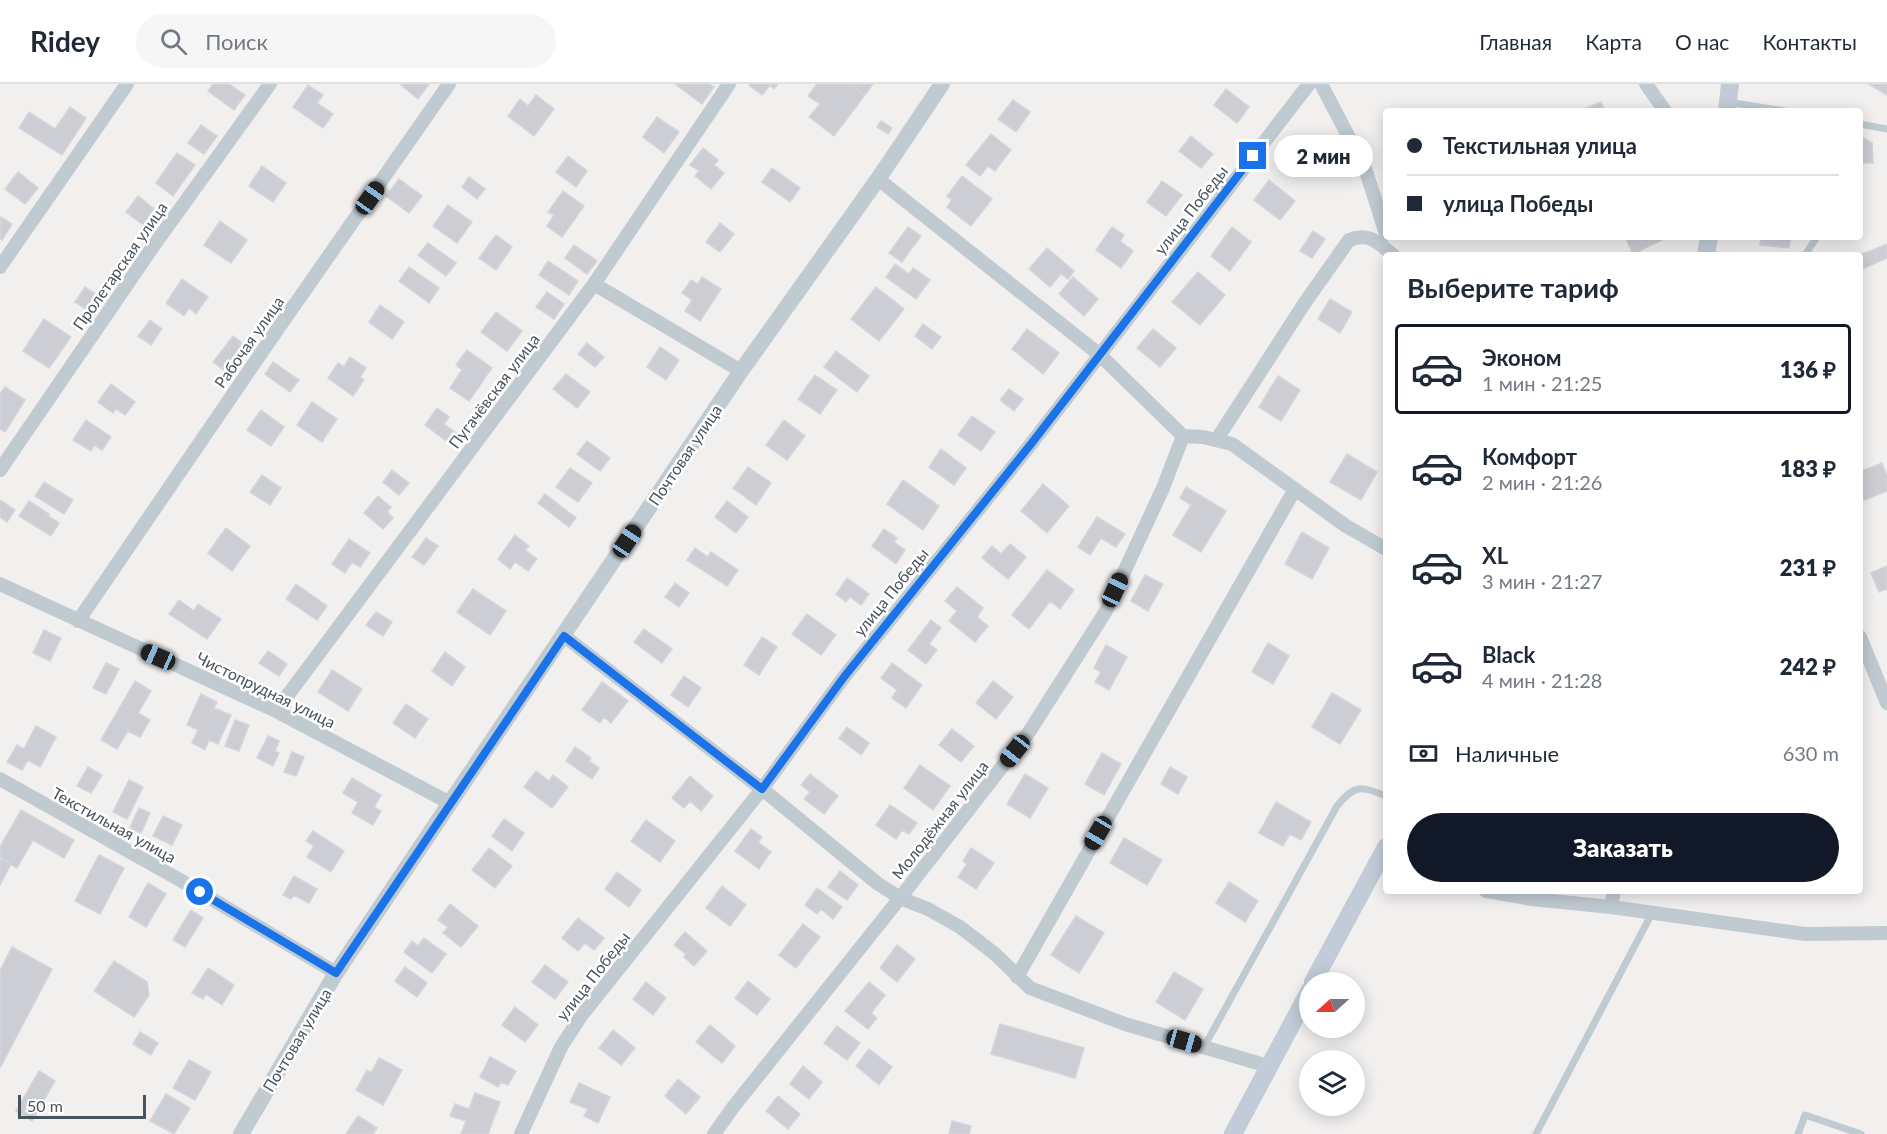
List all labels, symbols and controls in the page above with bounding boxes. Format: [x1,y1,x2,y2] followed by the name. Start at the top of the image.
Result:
[136,14,556,68] search box
[30,24,100,58] text: Ridey
[157,25,190,58] icon: search
[205,28,268,55] text: Поиск
[1479,29,1552,54] text: Главная
[1585,29,1642,54] text: Карта
[1675,29,1729,54] text: О нас
[1762,29,1857,54] text: Контакты
[1443,132,1637,159] text: Текстильная улица
[1274,135,1373,177] callout: 2 мин
[1239,142,1266,169] route end
[1296,144,1351,168] text: 2 мин
[1150,161,1231,258] street label: улица Победы
[352,178,388,218] car
[1443,190,1593,217] text: улица Победы
[68,198,171,333] street label: Пролетарская улица
[1407,271,1619,304] text: Выберите тариф
[210,292,287,391] street label: Рабочая улица
[444,330,543,452] street label: Пугачёвская улица
[1410,342,1464,396] icon: car
[1482,344,1562,371] text: Эконом
[1780,356,1836,383] text: 136 ₽
[1482,371,1602,395] text: 1 мин · 21:25
[644,401,725,509] street label: Почтовая улица
[1410,441,1464,495] icon: car
[1482,443,1577,470] text: Комфорт
[1780,455,1836,482] text: 183 ₽
[1482,470,1602,494] text: 2 мин · 21:26
[609,521,645,561] car
[1410,540,1464,594] icon: car
[1482,542,1508,569] text: XL
[849,544,932,639] street label: улица Победы
[1780,554,1836,581] text: 231 ₽
[1482,569,1602,593] text: 3 мин · 21:27
[1099,570,1131,610] car
[1410,639,1464,693] icon: car
[138,641,178,673] car
[1482,641,1535,668] text: Black
[194,648,339,731] street label: Чистопрудная улица
[1780,653,1836,680] text: 242 ₽
[1482,668,1602,692] text: 4 мин · 21:28
[997,731,1033,771] car
[1407,737,1440,770] icon: cash
[1455,740,1559,767] text: Наличные
[1783,741,1839,765] text: 630 m
[887,757,992,883] street label: Молодёжная улица
[49,783,179,866] street label: Текстильная улица
[1081,813,1115,853] car
[1407,813,1839,882] button: Заказать
[186,878,213,905] route start
[552,927,633,1024] street label: улица Победы
[1299,972,1365,1038] north arrow
[1299,972,1365,1116] map controls
[258,985,335,1095] street label: Почтовая улица
[1164,1027,1204,1055] car
[1299,1050,1365,1116] button: layers
[18,1092,146,1120] scale bar
[27,1096,63,1115] text: 50 m

